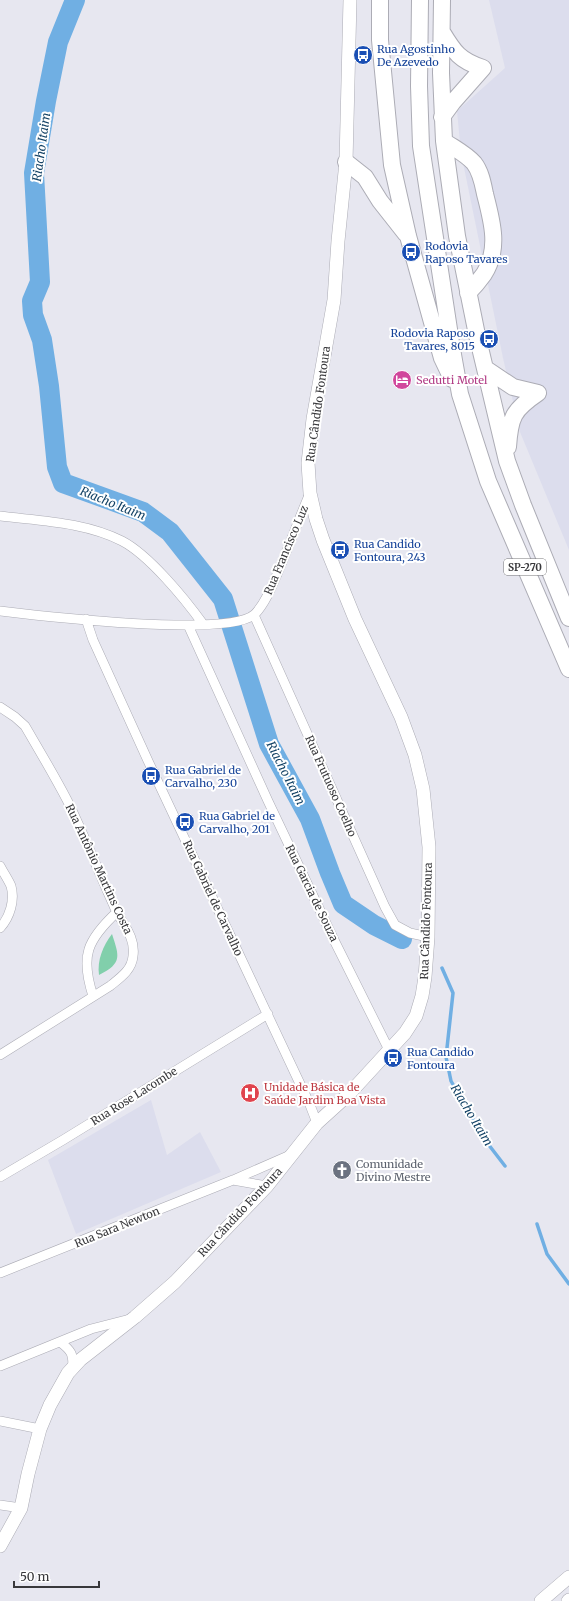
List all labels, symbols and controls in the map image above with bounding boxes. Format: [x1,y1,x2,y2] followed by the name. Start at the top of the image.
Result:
[377,42,455,69] place label: Rua Agostinho De Azevedo
[352,44,374,66] bus stop icon: Rua Agostinho De Azevedo
[29,112,53,182] water label: Riacho Itaim
[425,239,508,266] place label: Rodovia Raposo Tavares
[400,241,422,263] bus stop icon: Rodovia Raposo Tavares
[391,326,476,353] place label: Rodovia Raposo Tavares, 8015
[478,328,500,350] bus stop icon: Rodovia Raposo Tavares, 8015
[303,345,333,463] street label: Rua Cândido Fontoura
[391,369,413,391] hotel icon: Sedutti Motel
[416,373,488,387] place label: Sedutti Motel
[78,483,148,523] water label: Riacho Itaim
[261,503,311,597] street label: Rua Francisco Luz
[354,537,426,564] place label: Rua Candido Fontoura, 243
[329,539,351,561] bus stop icon: Rua Candido Fontoura, 243
[504,559,546,575] road number: SP-270
[302,733,360,839] street label: Rua Frutuoso Coelho
[264,739,308,807] water label: Riacho Itaim
[165,763,241,790] place label: Rua Gabriel de Carvalho, 230
[140,765,162,787] bus stop icon: Rua Gabriel de Carvalho, 230
[63,802,135,936] street label: Rua Antônio Martins Costa
[199,809,275,836] place label: Rua Gabriel de Carvalho, 201
[174,811,196,833] bus stop icon: Rua Gabriel de Carvalho, 201
[180,838,246,959] street label: Rua Gabriel de Carvalho
[282,842,342,944] street label: Rua Garcia de Souza
[417,862,435,980] street label: Rua Cândido Fontoura
[407,1045,474,1072] place label: Rua Candido Fontoura
[382,1047,404,1069] bus stop icon: Rua Candido Fontoura
[88,1064,180,1128] street label: Rua Rose Lacombe
[264,1080,386,1107] place label: Unidade Básica de Saúde Jardim Boa Vista
[448,1081,496,1149] water label: Riacho Itaim
[239,1082,261,1104] hospital icon: Unidade Básica de Saúde Jardim Boa Vista
[356,1157,431,1184] place label: Comunidade Divino Mestre
[331,1159,353,1181] church icon: Comunidade Divino Mestre
[195,1164,285,1260] street label: Rua Cândido Fontoura
[72,1203,162,1250] street label: Rua Sara Newton
[14,1563,99,1589] scale bar
[20,1569,49,1584] text: 50 m

